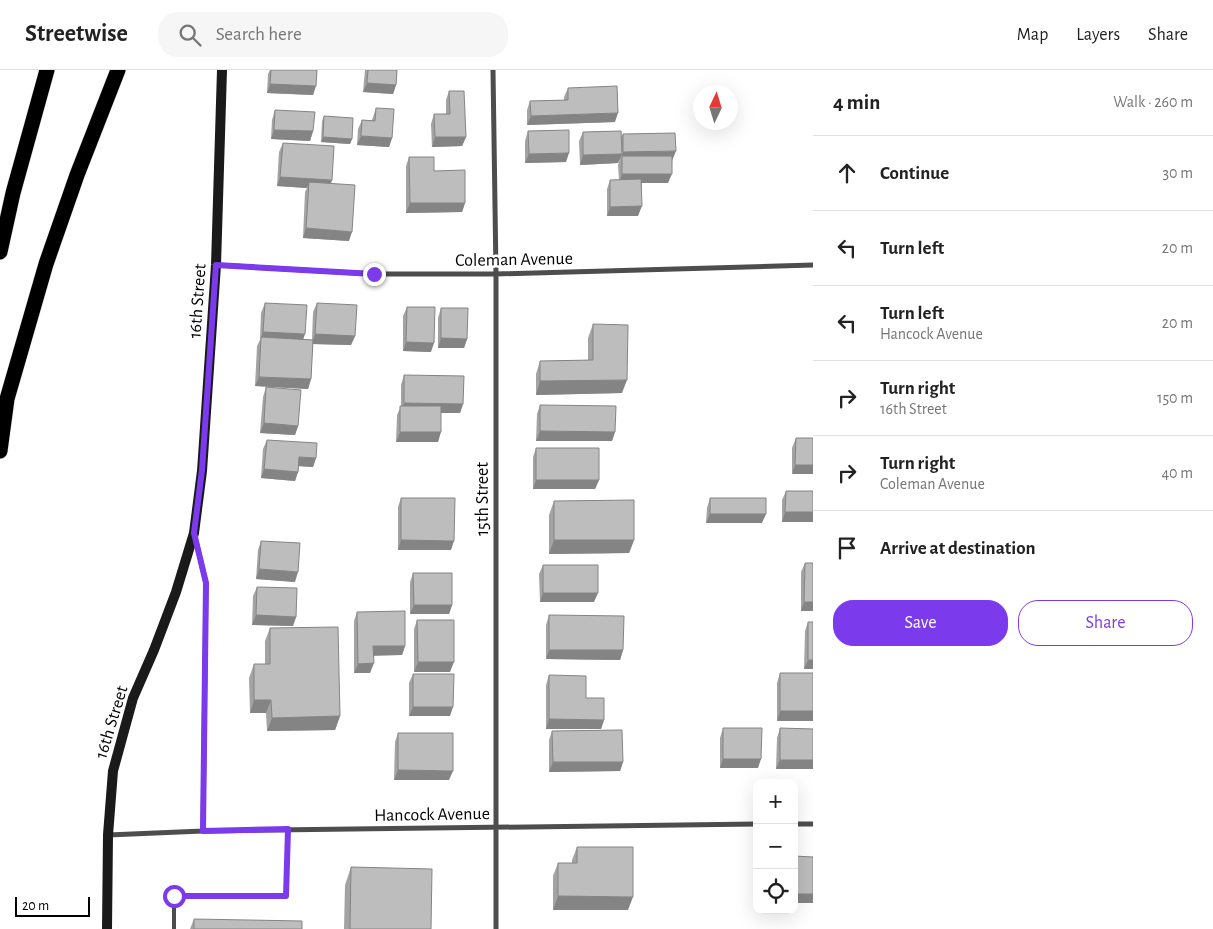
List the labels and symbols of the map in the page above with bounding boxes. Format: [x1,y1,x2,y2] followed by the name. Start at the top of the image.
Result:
[693,85,738,130] north arrow
[455,250,573,270] street label: Coleman Avenue
[186,263,210,339] street label: 16th Street
[363,263,386,286] route end
[474,462,492,536] street label: 15th Street
[92,684,132,761] street label: 16th Street
[374,805,490,825] street label: Hancock Avenue
[163,885,186,908] route start
[15,894,90,917] scale bar

